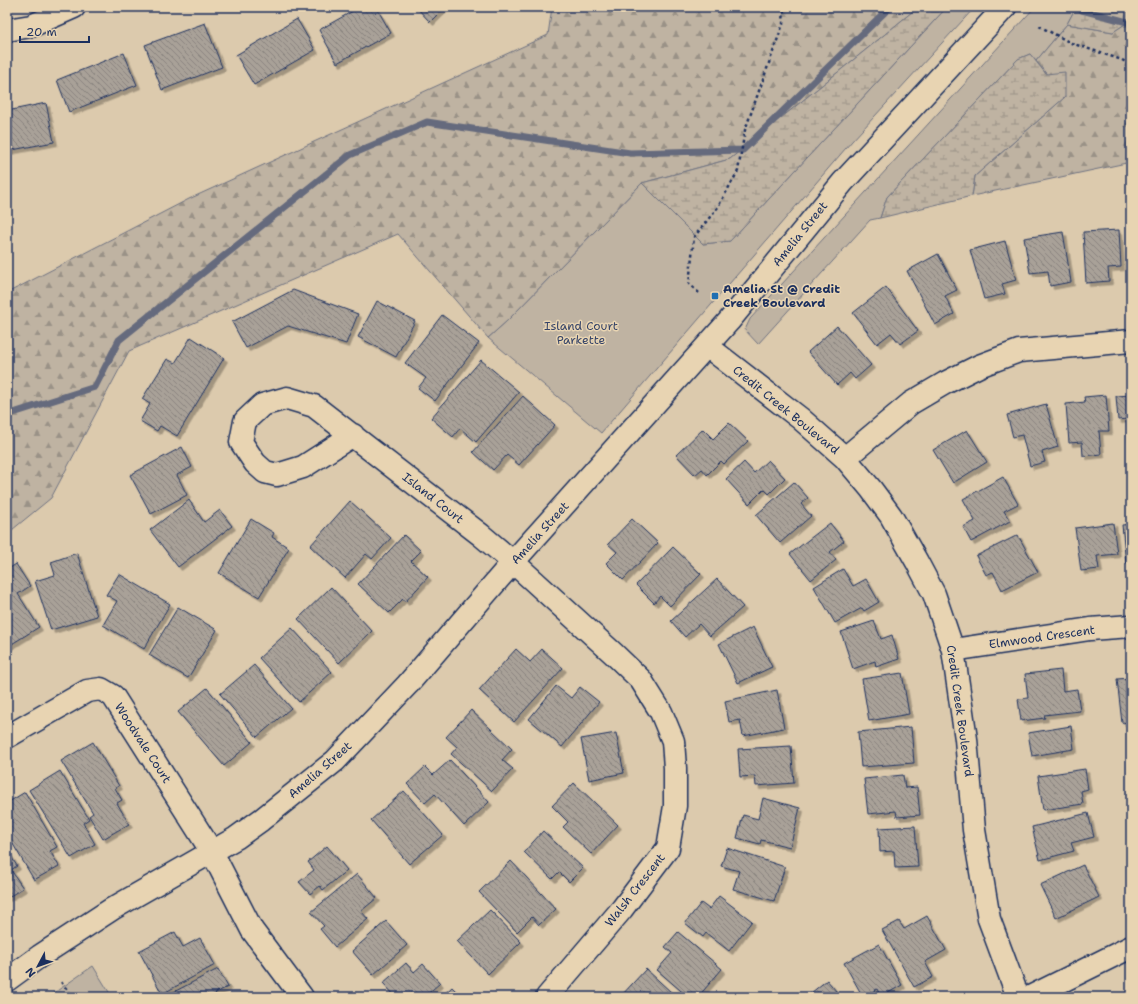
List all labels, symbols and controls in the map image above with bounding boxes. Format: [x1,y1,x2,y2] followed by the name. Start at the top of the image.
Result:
[20,18,89,44] scale bar
[26,24,57,40] text: 20 m
[769,198,831,270] street label: Amelia Street
[723,281,840,311] place label: Amelia St @ Credit Creek Boulevard
[710,291,720,301] marker: Amelia St @ Credit Creek Boulevard
[544,318,618,348] park label: Island Court Parkette
[729,362,843,458] street label: Credit Creek Boulevard
[399,469,467,527] street label: Island Court
[508,498,572,568] street label: Amelia Street
[988,622,1096,652] street label: Elmwood Crescent
[943,644,977,778] street label: Credit Creek Boulevard
[111,700,175,786] street label: Woodvale Court
[285,738,355,802] street label: Amelia Street
[601,850,669,930] street label: Walsh Crescent
[18,946,58,986] north arrow
[22,964,39,980] text: N

